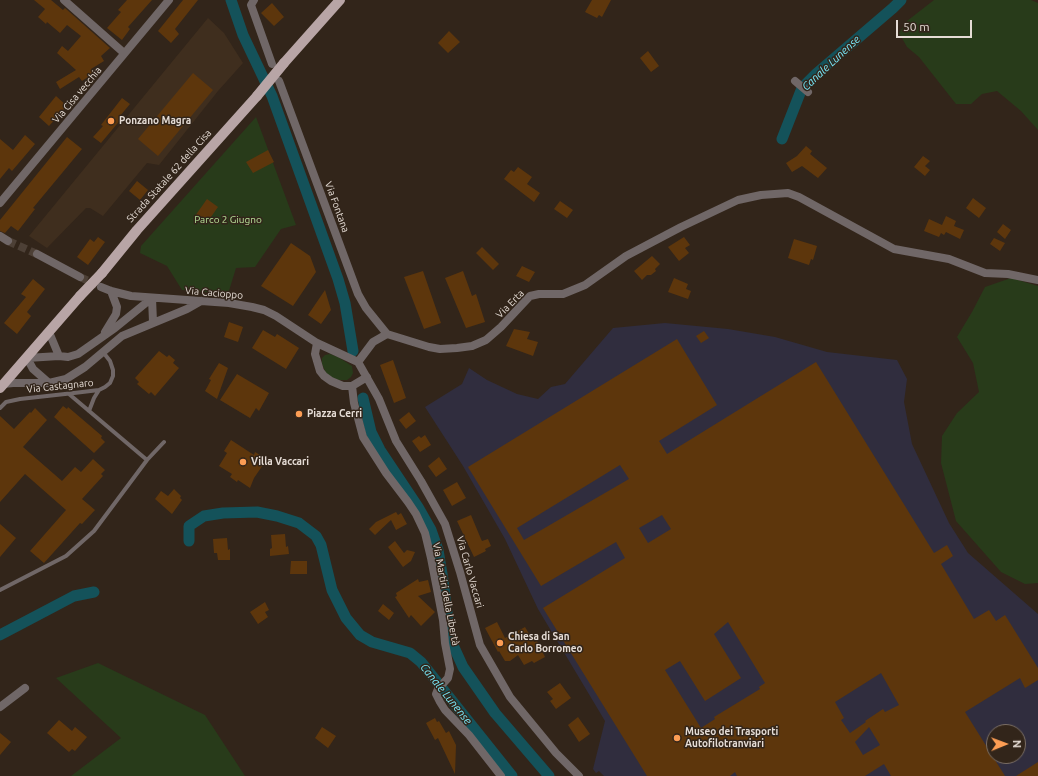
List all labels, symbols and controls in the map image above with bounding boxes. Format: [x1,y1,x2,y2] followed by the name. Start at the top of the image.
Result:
[898,12,974,38] scale bar
[903,20,930,33] text: 50 m
[799,33,863,93] water label: Canale Lunense
[50,64,104,126] street label: Via Cisa vecchia
[119,115,191,127] place label: Ponzano Magra
[106,116,116,126] marker: Ponzano Magra
[124,127,214,225] street label: Strada Statale 62 della Cisa
[322,180,352,234] street label: Via Fontana
[194,214,262,226] park label: Parco 2 Giugno
[184,284,244,302] street label: Via Cacioppo
[493,287,527,321] street label: Via Erta
[26,377,94,395] street label: Via Castagnaro
[307,408,362,420] place label: Piazza Cerri
[294,409,304,419] marker: Piazza Cerri
[251,456,309,468] place label: Villa Vaccari
[238,457,248,467] marker: Villa Vaccari
[454,535,486,609] street label: Via Carlo Vaccari
[430,541,462,647] street label: Via Martiri della Libertà
[508,631,583,654] place label: Chiesa di San Carlo Borromeo
[495,638,505,648] marker: Chiesa di San Carlo Borromeo
[417,661,475,727] water label: Canale Lunense
[986,724,1026,764] north arrow
[685,726,778,750] place label: Museo dei Trasporti Autofilotranviari
[672,733,682,743] marker: Museo dei Trasporti Autofilotranviari
[1011,740,1023,748] text: N

